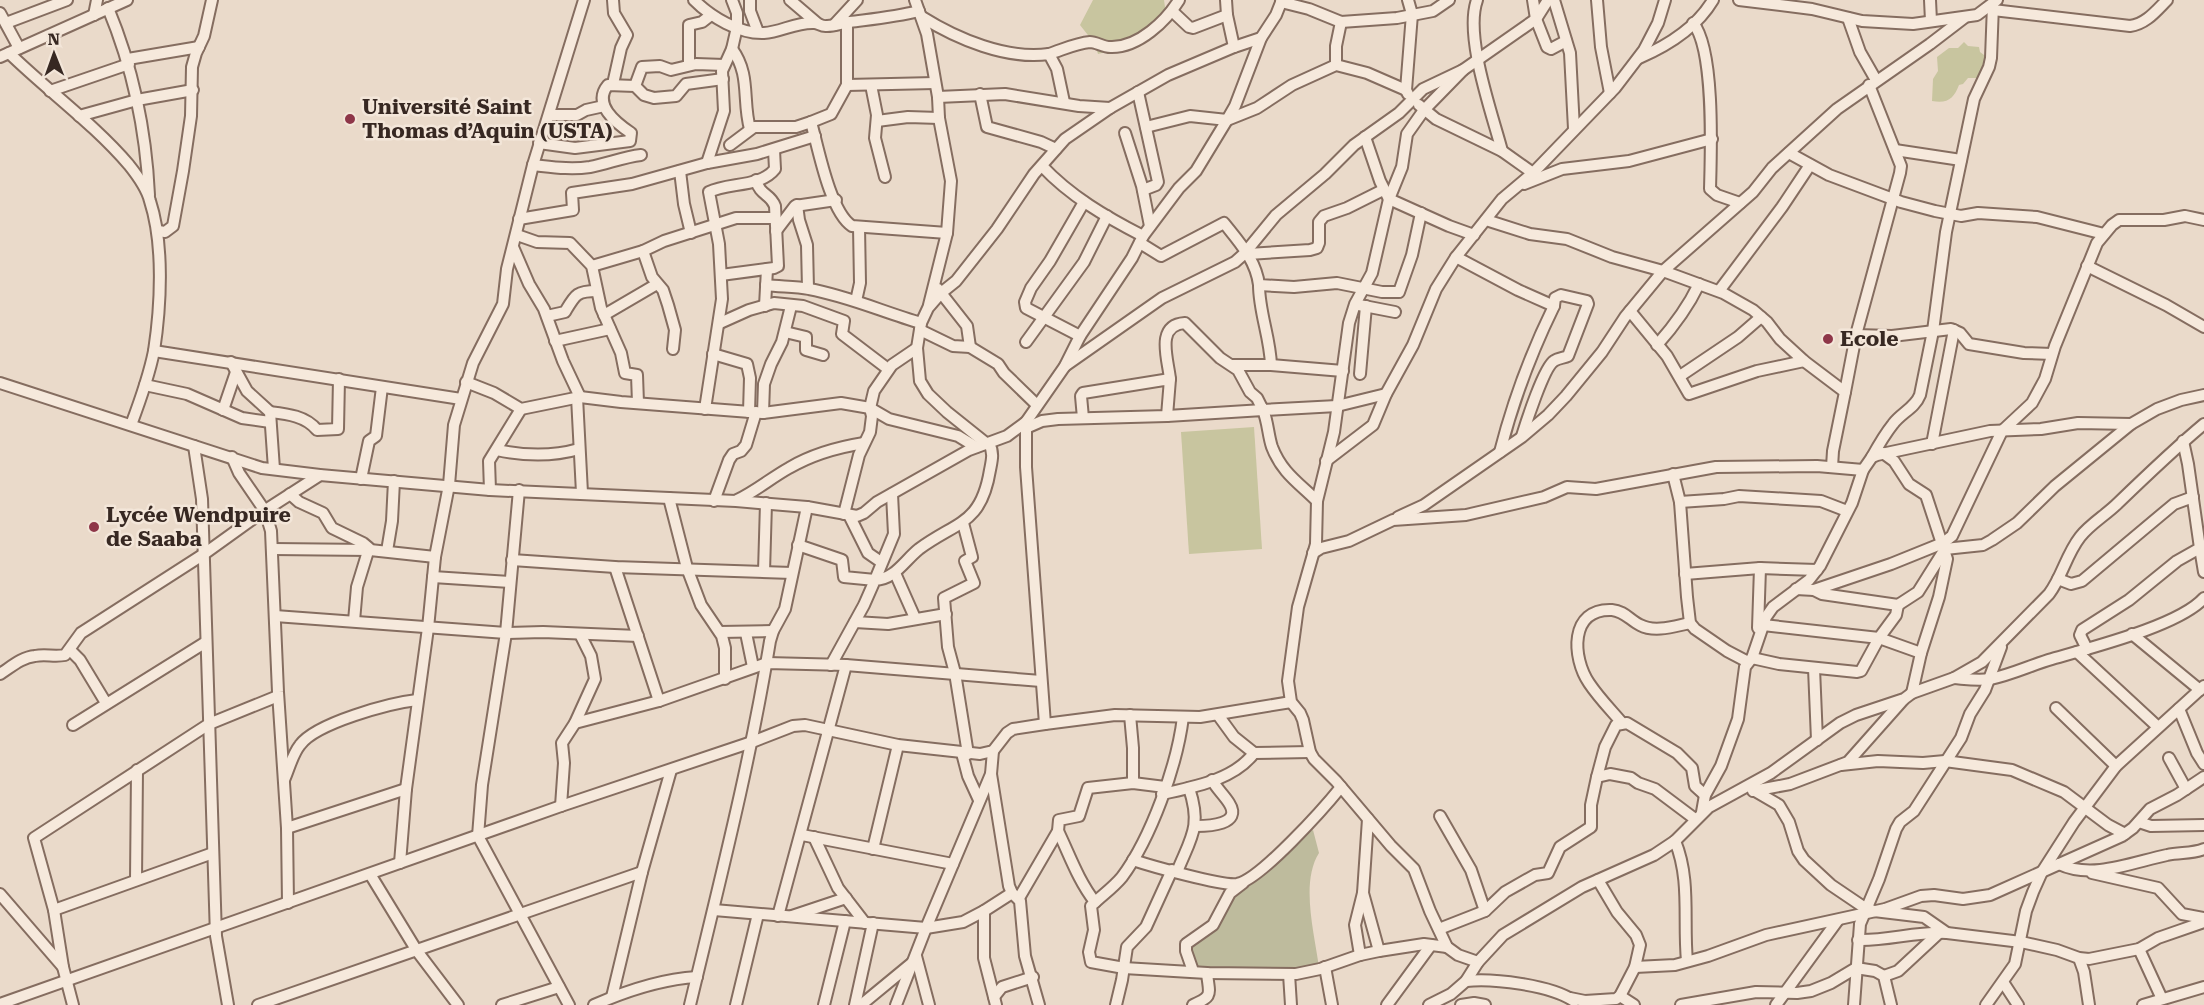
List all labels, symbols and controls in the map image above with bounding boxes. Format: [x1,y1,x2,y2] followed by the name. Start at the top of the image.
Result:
[24,24,84,84] north arrow
[47,30,60,49] text: N
[362,95,613,143] place label: Université Saint Thomas d’Aquin (USTA)
[343,112,357,126] marker: Université Saint Thomas d’Aquin (USTA)
[1840,327,1899,351] place label: Ecole
[1821,332,1835,346] marker: Ecole
[106,503,291,551] place label: Lycée Wendpuire de Saaba
[87,520,101,534] marker: Lycée Wendpuire de Saaba

